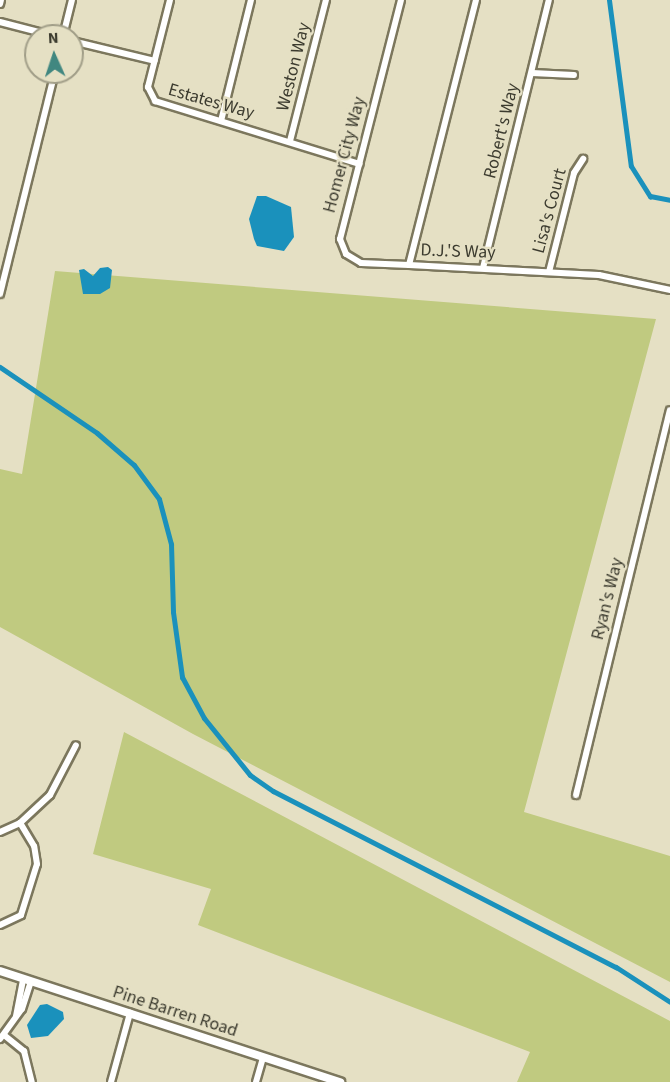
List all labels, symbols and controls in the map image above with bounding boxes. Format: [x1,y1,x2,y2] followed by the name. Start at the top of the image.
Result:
[273,20,315,114] street label: Weston Way
[24,24,84,84] north arrow
[47,27,59,49] text: N
[166,79,256,125] street label: Estates Way
[480,81,524,181] street label: Robert's Way
[319,95,371,215] street label: Homer City Way
[528,166,572,256] street label: Lisa's Court
[420,240,496,264] street label: D.J.'S Way
[587,556,629,642] street label: Ryan's Way
[110,982,240,1042] street label: Pine Barren Road

